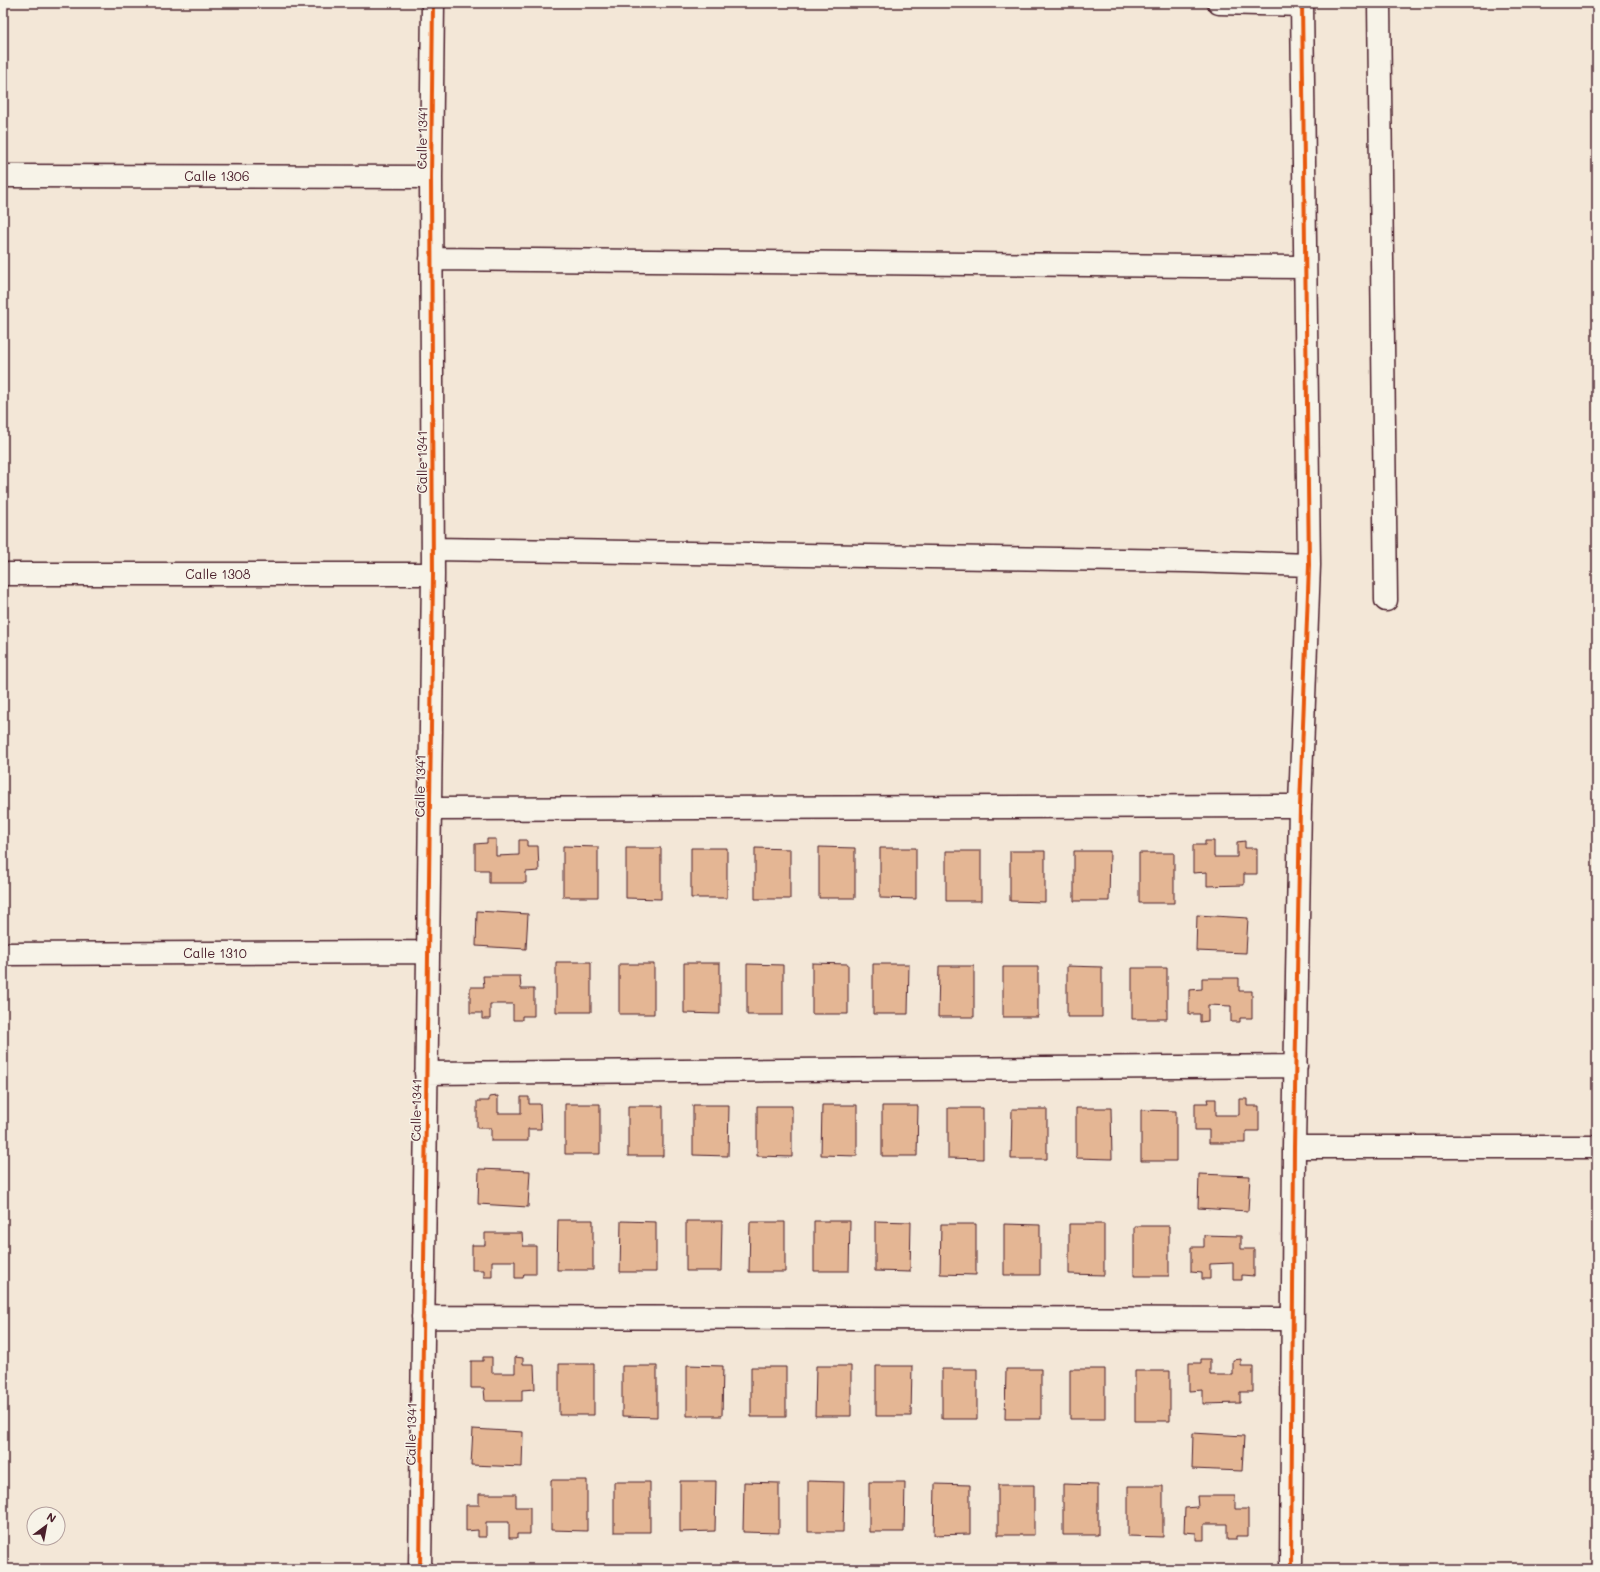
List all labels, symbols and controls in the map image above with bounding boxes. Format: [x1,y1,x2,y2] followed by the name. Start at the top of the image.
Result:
[412,106,431,170] street label: Calle 1341
[184,167,250,184] street label: Calle 1306
[413,431,430,494] street label: Calle 1341
[185,565,251,582] street label: Calle 1308
[410,754,429,818] street label: Calle 1341
[183,944,247,961] street label: Calle 1310
[406,1078,425,1142] street label: Calle 1341
[401,1402,420,1466] street label: Calle 1341
[26,1506,66,1546] north arrow
[44,1509,59,1526] text: N

